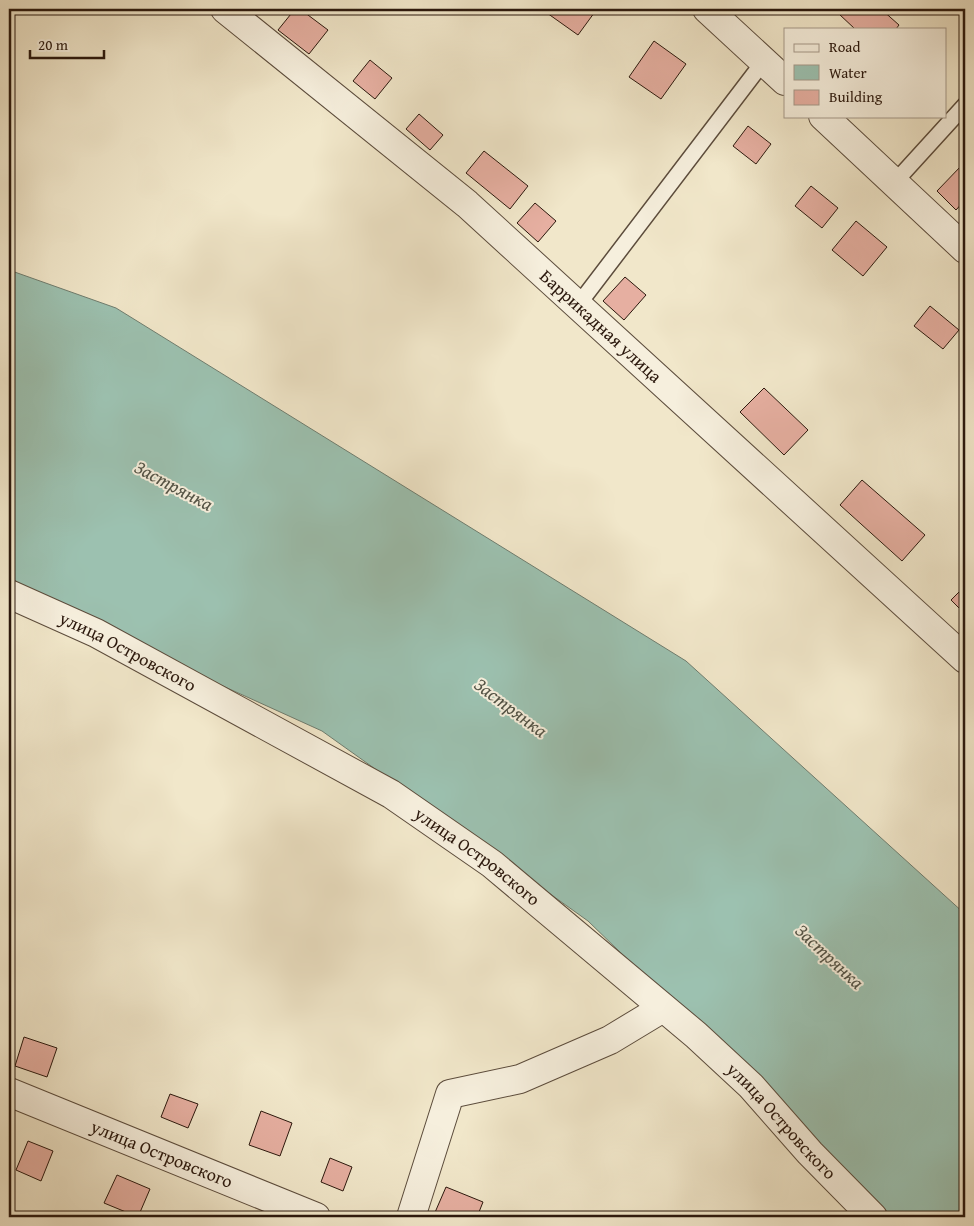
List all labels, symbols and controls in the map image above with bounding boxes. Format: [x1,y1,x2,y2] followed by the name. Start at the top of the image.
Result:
[30,28,104,60] scale bar
[784,28,946,118] legend
[38,34,69,55] text: 20 m
[829,36,860,57] text: Road
[829,62,867,83] text: Water
[829,86,883,107] text: Building
[534,263,669,389] street label: Баррикадная улица
[130,453,219,518] water label: Застрянка
[54,604,201,698] street label: улица Островского
[468,670,554,744] water label: Застрянка
[408,800,546,912] street label: улица Островского
[789,917,871,996] water label: Застрянка
[720,1055,843,1186] street label: улица Островского
[86,1112,237,1195] street label: улица Островского

